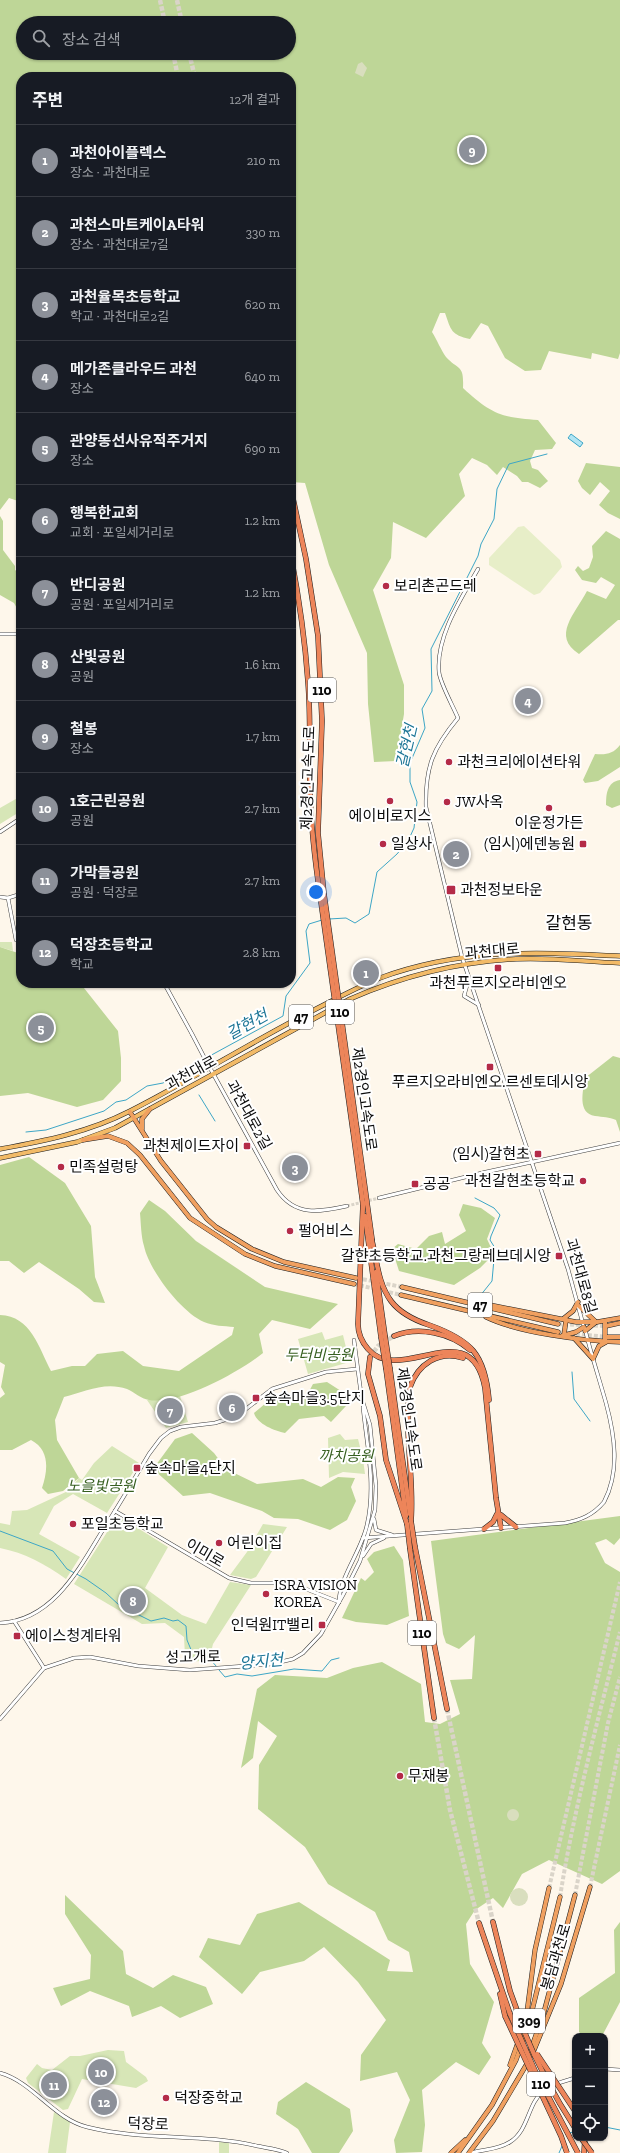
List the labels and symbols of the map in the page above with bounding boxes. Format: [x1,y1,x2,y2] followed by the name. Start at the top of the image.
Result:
[459,135,485,165] pin: 9
[394,577,477,595] place label: 보리촌곤드레
[381,581,391,591] marker: 보리촌곤드레
[308,678,336,702] road number: 110
[515,686,541,716] pin: 4
[392,720,421,770] water label: 갈현천
[297,726,319,830] street label: 제2경인고속도로
[457,753,581,771] place label: 과천크리에이션타워
[444,757,454,767] marker: 과천크리에이션타워
[455,793,503,811] place label: JW사옥
[385,796,395,806] marker: 에이비로지스
[442,797,452,807] marker: JW사옥
[544,803,554,813] marker: 이운정가든
[349,807,432,825] place label: 에이비로지스
[514,814,584,832] place label: 이운정가든
[391,835,433,853] place label: 일상사
[484,835,575,853] place label: (임시)에덴농원
[378,839,388,849] marker: 일상사
[443,839,469,869] pin: 2
[578,839,588,849] marker: (임시)에덴농원
[460,881,543,899] place label: 과천정보타운
[306,882,326,902] your location
[445,884,457,896] marker: 과천정보타운
[546,913,592,933] district label: 갈현동
[464,940,520,962] street label: 과천대로
[353,958,379,988] pin: 1
[493,963,503,973] marker: 과천푸르지오라비엔오
[429,974,567,992] place label: 과천푸르지오라비엔오
[326,1000,354,1024] road number: 110
[223,1004,273,1043] water label: 갈현천
[289,1005,313,1029] road number: 47
[28,1013,54,1043] pin: 5
[348,1046,380,1152] street label: 제2경인고속도로
[162,1052,220,1094] street label: 과천대로
[485,1062,495,1072] marker: 푸르지오라비엔오.르센토데시앙
[392,1073,588,1091] place label: 푸르지오라비엔오.르센토데시앙
[223,1077,275,1153] street label: 과천대로2길
[142,1137,239,1155] place label: 과천제이드자이
[242,1141,252,1151] marker: 과천제이드자이
[453,1145,530,1163] place label: (임시)갈현초
[533,1149,543,1159] marker: (임시)갈현초
[282,1153,308,1183] pin: 3
[69,1158,138,1176] place label: 민족설렁탕
[56,1162,66,1172] marker: 민족설렁탕
[465,1172,575,1190] place label: 과천갈현초등학교
[423,1175,451,1193] place label: 공공
[578,1176,588,1186] marker: 과천갈현초등학교
[410,1179,420,1189] marker: 공공
[298,1222,353,1240] place label: 펄어비스
[285,1226,295,1236] marker: 펄어비스
[562,1236,600,1316] street label: 과천대로8길
[341,1247,551,1265] place label: 갈햔초등학교.과천그랑레브데시앙
[554,1251,564,1261] marker: 갈햔초등학교.과천그랑레브데시앙
[468,1293,492,1317] road number: 47
[284,1346,355,1364] park label: 두터비공원
[393,1366,425,1472] street label: 제2경인고속도로
[264,1389,365,1407] place label: 숲속마을3.5단지
[219,1393,245,1423] pin: 6
[251,1393,261,1403] marker: 숲속마을3.5단지
[157,1396,183,1426] pin: 7
[318,1447,375,1465] park label: 까치공원
[145,1459,236,1477] place label: 숲속마을4단지
[132,1463,142,1473] marker: 숲속마을4단지
[66,1477,137,1495] park label: 노을빛공원
[81,1515,164,1533] place label: 포일초등학교
[68,1519,78,1529] marker: 포일초등학교
[227,1534,282,1552] place label: 어린이집
[183,1535,227,1571] street label: 이미로
[214,1538,224,1548] marker: 어린이집
[274,1576,357,1611] place label: ISRA VISION KOREA
[120,1586,146,1616] pin: 8
[261,1589,271,1599] marker: ISRA VISION KOREA
[231,1616,314,1634] place label: 인덕원IT밸리
[317,1620,327,1630] marker: 인덕원IT밸리
[408,1621,436,1645] road number: 110
[25,1627,122,1645] place label: 에이스청계타워
[12,1631,22,1641] marker: 에이스청계타워
[165,1648,221,1666] street label: 성고개로
[238,1650,286,1673] water label: 양지천
[408,1767,449,1785] place label: 무재봉
[395,1771,405,1781] marker: 무재봉
[537,1921,575,1993] street label: 봉담과천로
[513,2009,545,2033] road number: 309
[88,2057,114,2087] pin: 10
[41,2070,67,2100] pin: 11
[527,2072,555,2096] road number: 110
[91,2087,117,2117] pin: 12
[174,2089,243,2107] place label: 덕장중학교
[161,2093,171,2103] marker: 덕장중학교
[127,2114,169,2134] street label: 덕장로

